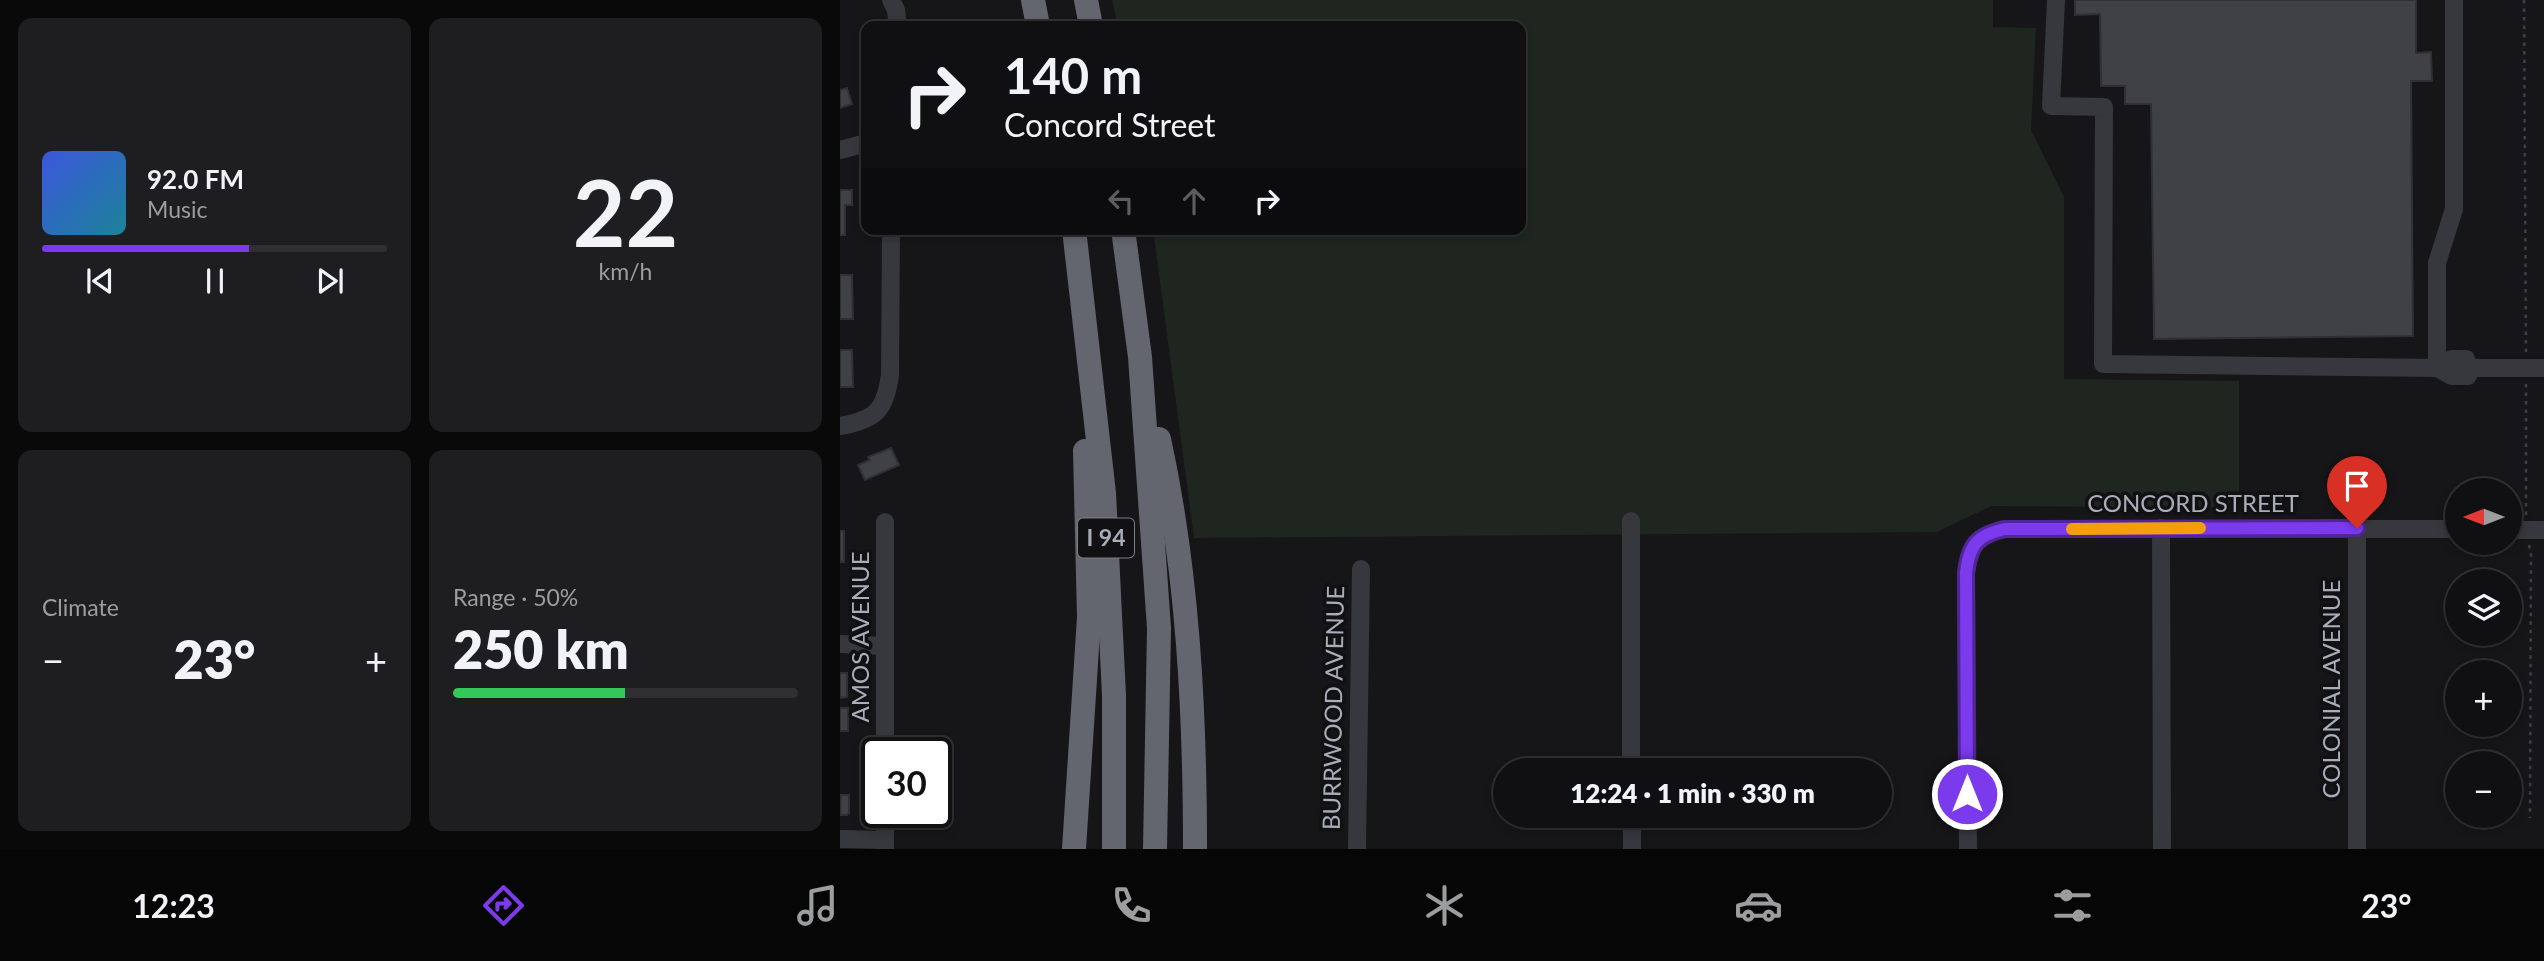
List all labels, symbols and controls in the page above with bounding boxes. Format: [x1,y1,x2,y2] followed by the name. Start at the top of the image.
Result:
[1004,46,1142,104] text: 140 m
[889,49,980,140] icon: right
[1004,105,1216,144] text: Concord Street
[573,157,678,266] text: 22
[147,163,244,195] text: 92.0 FM
[1102,182,1140,220] icon: left
[1175,182,1213,220] icon: ahead
[1248,182,1286,220] icon: right
[147,195,207,223] text: Music
[599,257,652,285] text: km/h
[81,262,119,300] icon: previous
[196,262,234,300] icon: pause
[311,262,349,300] icon: next
[2327,456,2387,528] pin
[2338,467,2376,505] icon: arrive
[2445,478,2522,555] north arrow
[2445,478,2522,828] map controls
[2087,488,2299,517] street label: CONCORD STREET
[1078,518,1134,558] road number: I 94
[845,551,874,723] street label: AMOS AVENUE
[2445,569,2522,646] button: layers
[2316,580,2345,798] street label: COLONIAL AVENUE
[453,583,578,611] text: Range · 50%
[1316,585,1349,830] street label: BURRWOOD AVENUE
[42,593,119,621] text: Climate
[453,618,629,680] text: 250 km
[174,628,255,690] text: 23°
[42,637,64,683] text: −
[365,637,387,683] text: +
[2445,660,2522,737] button: +
[861,737,952,828] speed limit sign: 30
[2445,751,2522,828] button: −
[1930,757,2004,831] position arrow
[1570,777,1815,809] text: 12:24 · 1 min · 330 m
[479,881,528,930] icon: directions
[793,881,842,930] icon: music
[1107,881,1156,930] icon: phone
[1420,881,1469,930] icon: climate
[1734,881,1783,930] icon: car
[2048,881,2097,930] icon: filters
[132,886,215,925] text: 12:23
[2361,886,2412,925] text: 23°

